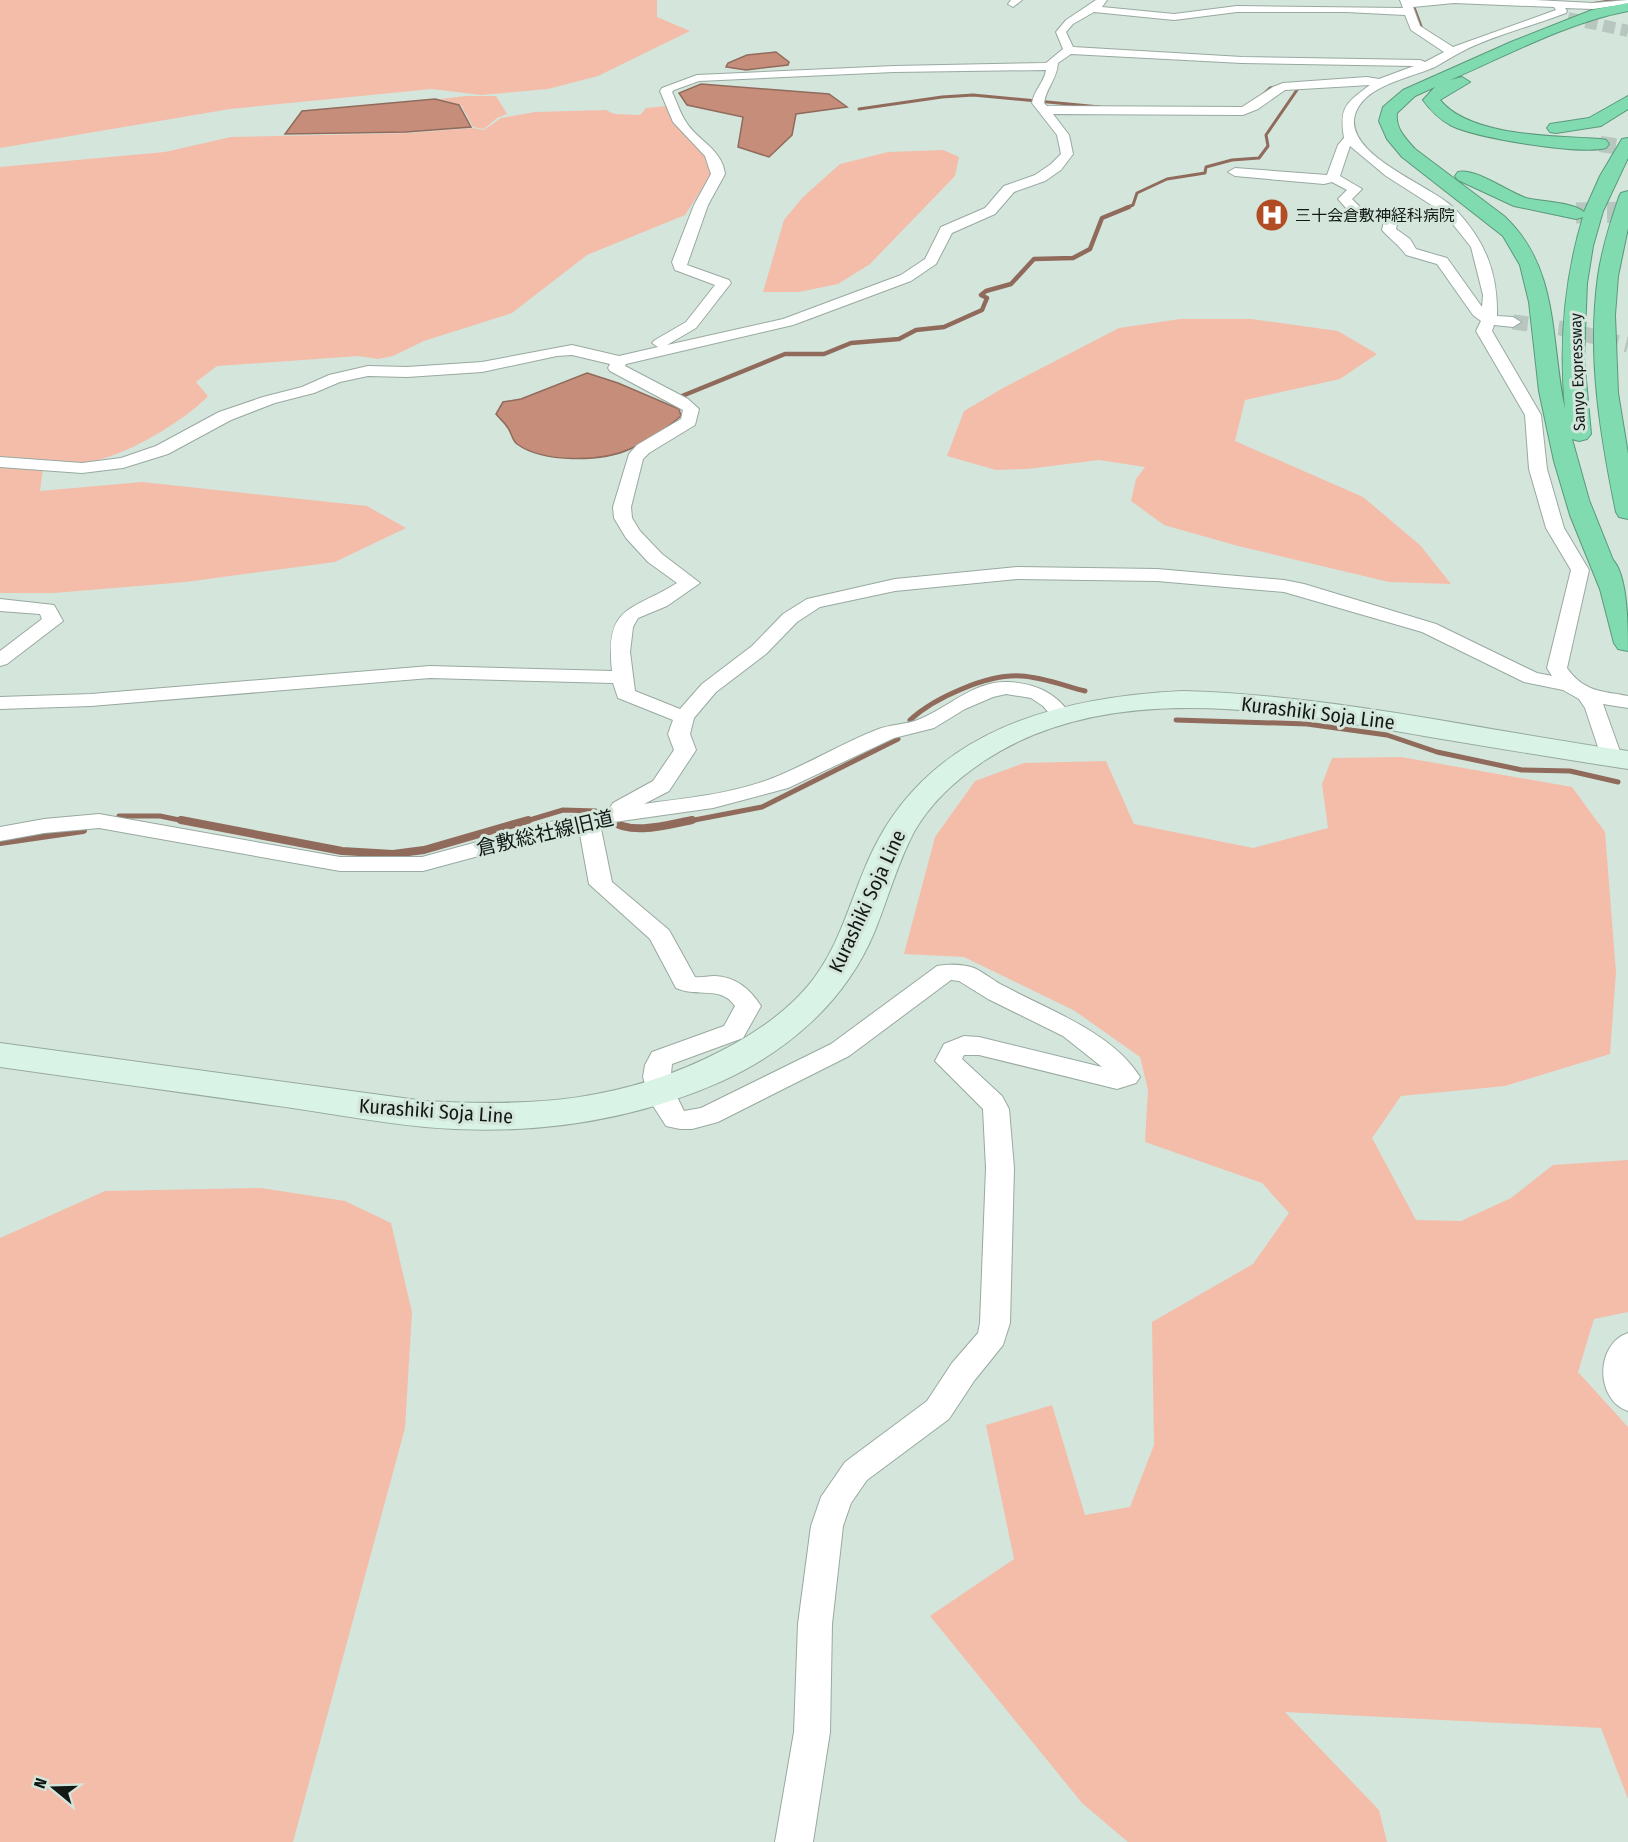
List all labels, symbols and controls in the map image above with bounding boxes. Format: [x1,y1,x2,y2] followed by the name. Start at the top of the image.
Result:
[1254,197,1290,233] hospital icon: 三十会倉敷神経科病院
[1295,206,1455,225] place label: 三十会倉敷神経科病院
[1566,312,1589,431] street label: Sanyo Expressway
[1240,692,1396,734] street label: Kurashiki Soja Line
[474,806,616,860] street label: 倉敷総社線旧道
[824,826,910,976] street label: Kurashiki Soja Line
[358,1094,514,1128] street label: Kurashiki Soja Line
[24,1758,84,1818] north arrow
[30,1776,51,1791] text: N

